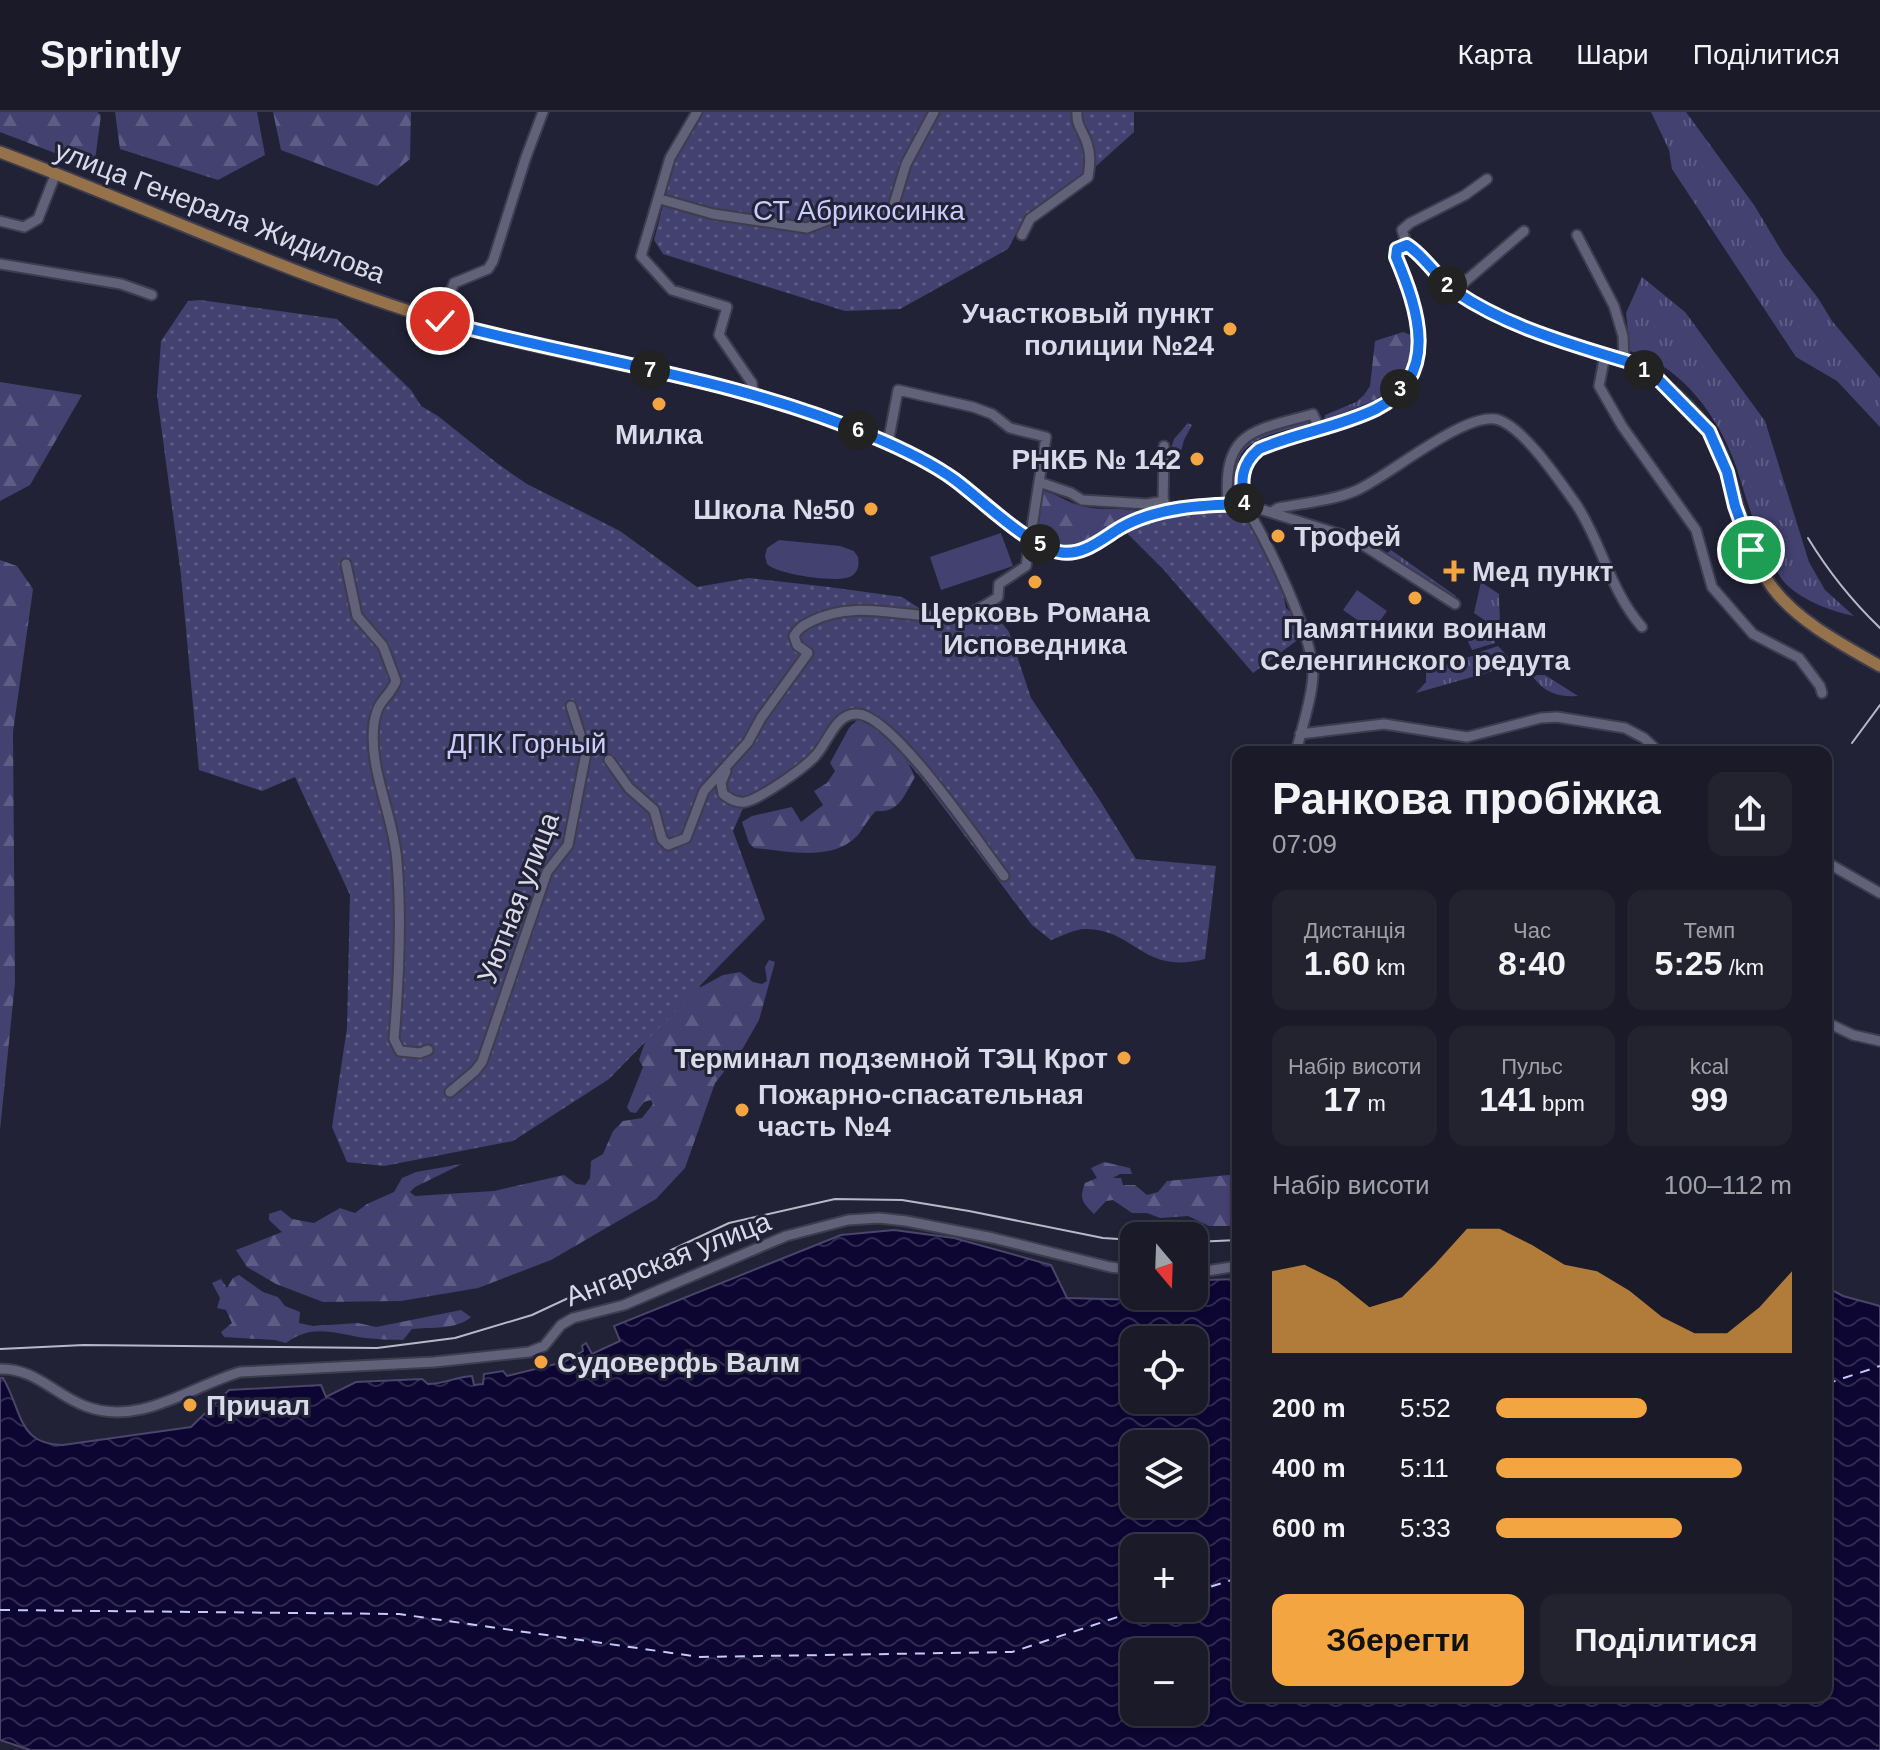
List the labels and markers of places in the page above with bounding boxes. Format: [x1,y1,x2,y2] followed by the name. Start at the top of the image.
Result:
[1427,265,1467,305] pin: 2
[406,287,474,355] pin
[961,298,1214,361] place label: Участковый пункт полиции №24
[1221,320,1239,338] marker: Участковый пункт полиции №24
[630,350,670,390] pin: 7
[1624,350,1664,390] pin: 1
[1380,369,1420,409] pin: 3
[650,395,668,413] marker: Милка
[838,410,878,450] pin: 6
[615,419,703,450] place label: Милка
[1011,444,1181,475] place label: РНКБ № 142
[1188,450,1206,468] marker: РНКБ № 142
[1224,483,1264,523] pin: 4
[693,494,855,525] place label: Школа №50
[862,500,880,518] marker: Школа №50
[1717,516,1785,584] pin
[1294,521,1401,552] place label: Трофей
[1020,524,1060,564] pin: 5
[1269,527,1287,545] marker: Трофей
[1472,556,1614,587] place label: Мед пункт
[1443,560,1465,582] marker: Мед пункт
[1026,573,1044,591] marker: Церковь Романа Исповедника
[1406,589,1424,607] marker: Памятники воинам Селенгинского редута
[920,597,1150,660] place label: Церковь Романа Исповедника
[1260,613,1570,676] place label: Памятники воинам Селенгинского редута
[674,1043,1108,1074] place label: Терминал подземной ТЭЦ Крот
[1115,1049,1133,1067] marker: Терминал подземной ТЭЦ Крот
[758,1079,1084,1142] place label: Пожарно-спасательная часть №4
[733,1101,751,1119] marker: Пожарно-спасательная часть №4
[557,1347,800,1378] place label: Судоверфь Валм
[532,1353,550,1371] marker: Судоверфь Валм
[206,1390,310,1421] place label: Причал
[181,1396,199,1414] marker: Причал

